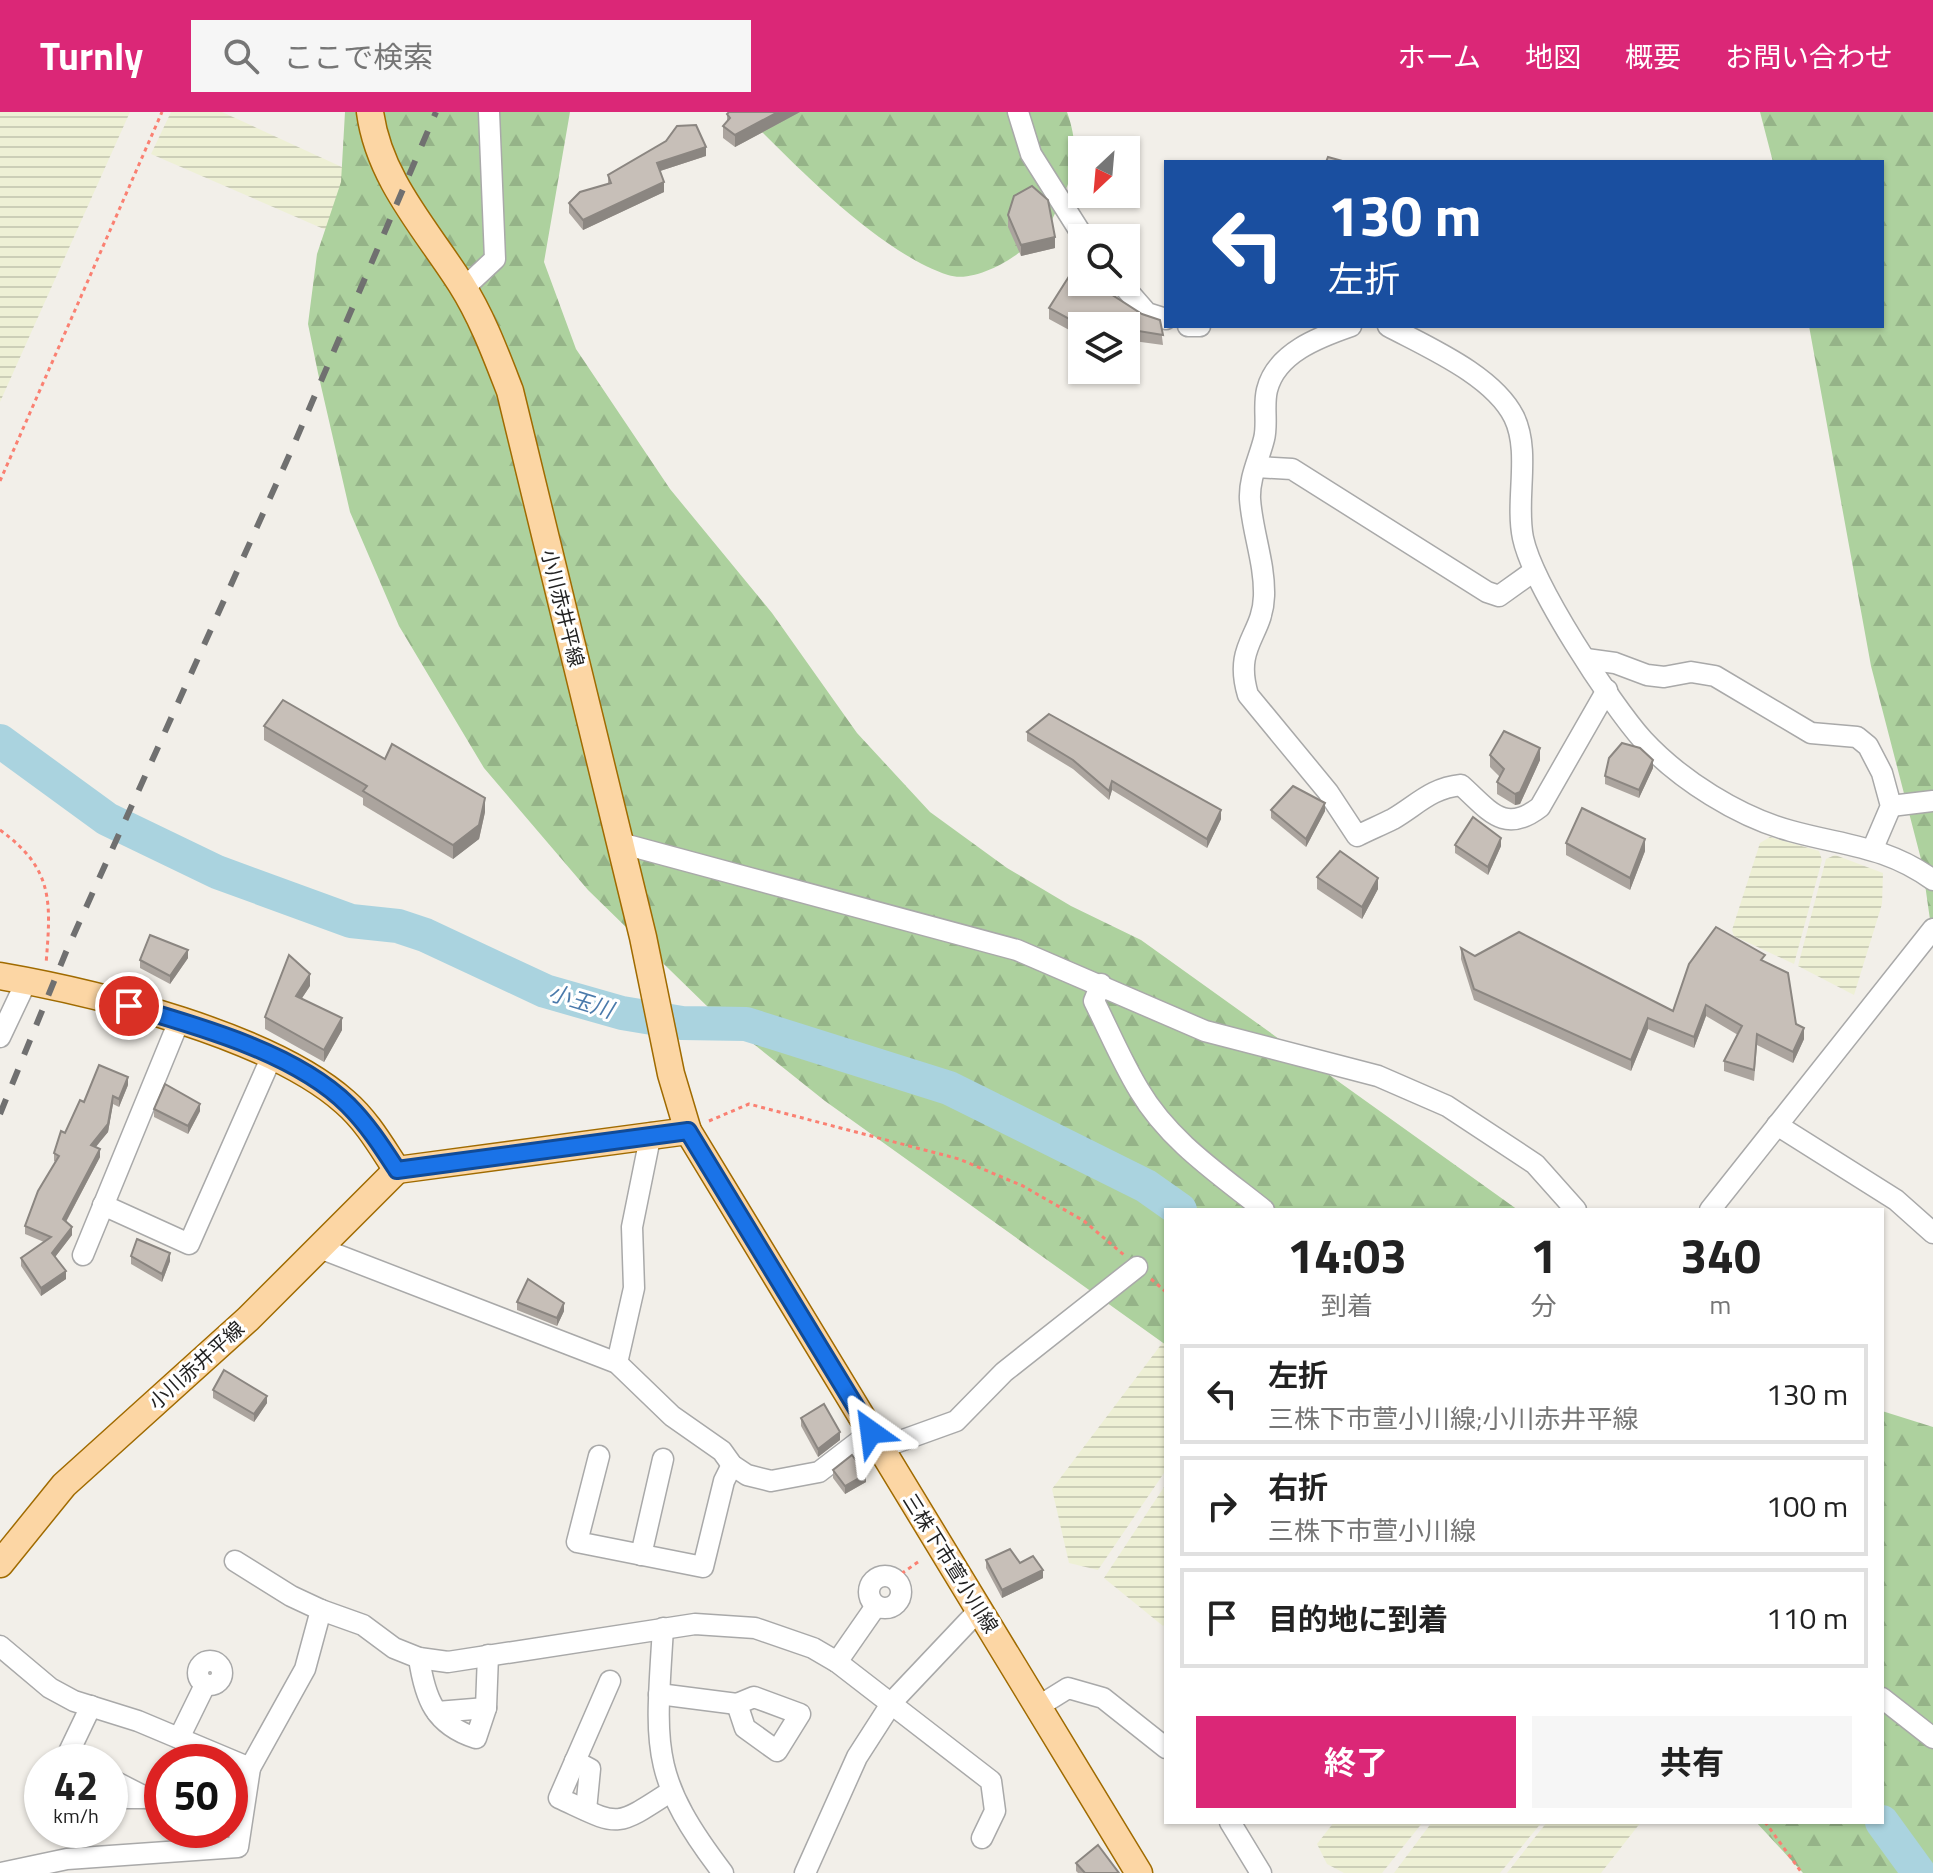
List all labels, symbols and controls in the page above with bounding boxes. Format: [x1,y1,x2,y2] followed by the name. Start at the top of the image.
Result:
[191,20,751,92] search box
[40,27,143,85] text: Turnly
[219,34,263,78] icon: search
[283,34,433,80] text: ここで検索
[1398,35,1481,78] text: ホーム
[1525,35,1581,78] text: 地図
[1625,35,1681,78] text: 概要
[1725,35,1893,78] text: お問い合わせ
[1068,136,1140,208] north arrow
[1068,136,1140,384] map controls
[1328,173,1481,258] text: 130 m
[1196,192,1300,296] icon: left
[1068,224,1140,296] button: search
[1328,251,1400,306] text: 左折
[1068,312,1140,384] button: layers
[533,546,593,670] street label: 小川赤井平線
[95,972,163,1040] pin
[544,975,619,1027] water label: 小玉川
[107,984,151,1028] icon: arrive
[1287,1219,1407,1292] text: 14:03
[1530,1219,1557,1292] text: 1
[1680,1219,1761,1292] text: 340
[1710,1285,1731,1324] text: m
[1321,1286,1373,1325] text: 到着
[1531,1286,1557,1325] text: 分
[141,1313,251,1417] street label: 小川赤井平線
[1268,1352,1328,1398] text: 左折
[1766,1371,1848,1417] text: 130 m
[1200,1372,1244,1416] icon: left
[829,1390,913,1474] position arrow
[1268,1399,1638,1438] text: 三株下市萱小川線;小川赤井平線
[1268,1464,1328,1510] text: 右折
[1766,1483,1848,1529] text: 100 m
[1200,1484,1244,1528] icon: right
[895,1487,1007,1639] street label: 三株下市萱小川線
[1268,1511,1476,1550] text: 三株下市萱小川線
[1766,1595,1848,1641] text: 110 m
[1200,1596,1244,1640] icon: arrive
[1268,1596,1448,1642] text: 目的地に到着
[1196,1716,1516,1808] button: 終了
[1532,1716,1852,1808] button: 共有
[144,1744,248,1848] speed limit sign: 50
[54,1755,98,1816] text: 42
[53,1800,99,1831] text: km/h

